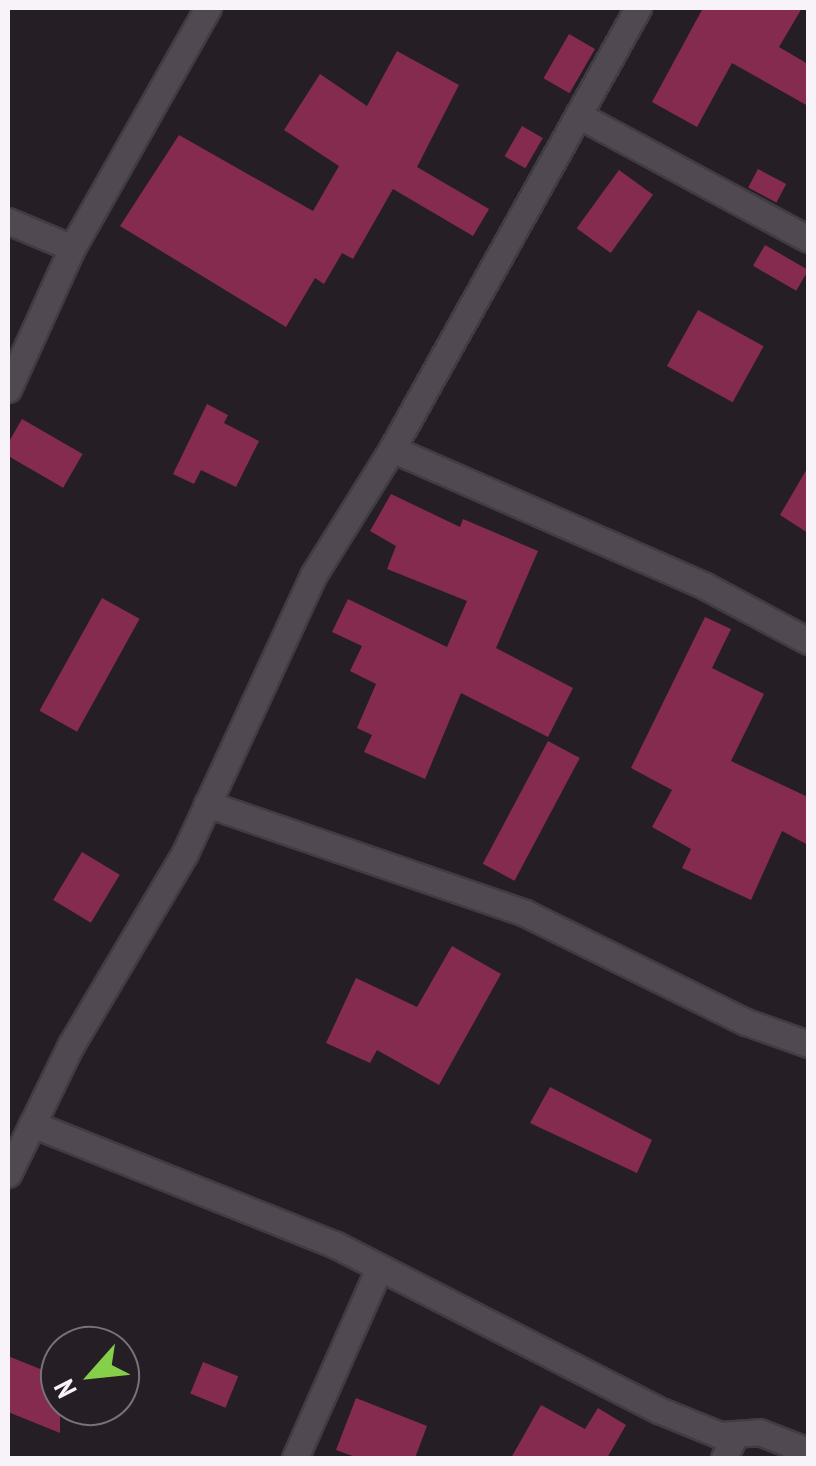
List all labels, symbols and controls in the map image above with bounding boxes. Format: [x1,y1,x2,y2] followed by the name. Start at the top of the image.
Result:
[40,1326,140,1426] north arrow
[45,1374,85,1404] text: N

